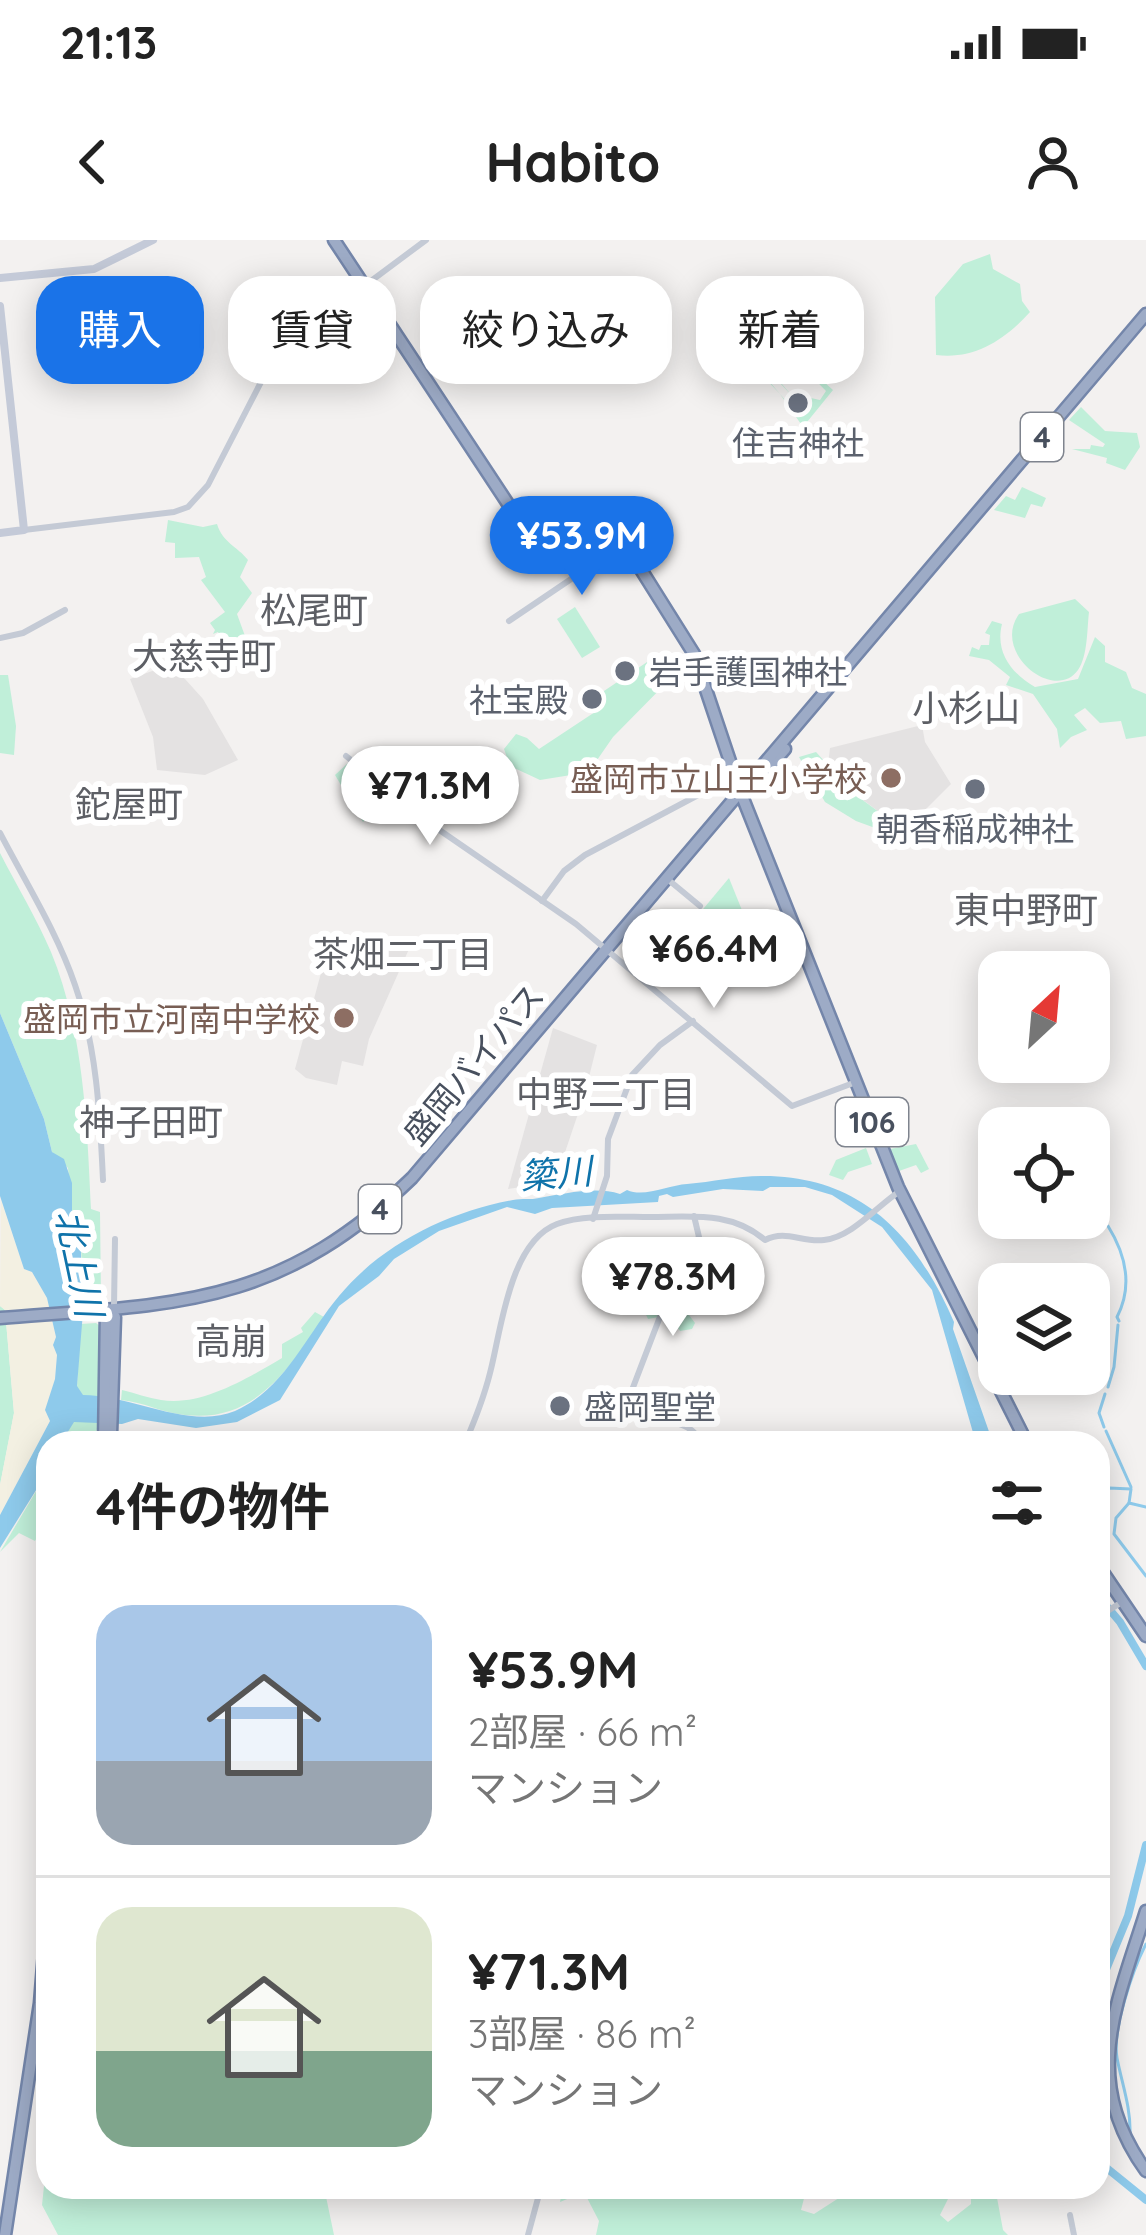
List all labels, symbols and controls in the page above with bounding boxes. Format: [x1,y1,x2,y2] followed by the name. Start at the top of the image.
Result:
[60,14,157,70] text: 21:13
[486,128,660,196] text: Habito
[60,129,126,195] icon: back
[1020,129,1086,195] icon: person
[36,276,204,384] chip: 購入
[228,276,396,384] chip: 賃貸
[420,276,672,384] chip: 絞り込み
[696,276,864,384] chip: 新着
[785,390,811,416] marker: 住吉神社
[1021,413,1063,461] road number: 4
[732,422,864,463] place label: 住吉神社
[484,496,680,598] pin: ¥53.9M
[517,510,647,559] text: ¥53.9M
[260,587,368,632] district label: 松尾町
[132,633,276,678] district label: 大慈寺町
[649,651,847,692] place label: 岩手護国神社
[612,658,638,684] marker: 岩手護国神社
[469,679,568,720] place label: 社宝殿
[912,685,1020,730] district label: 小杉山
[579,686,605,712] marker: 社宝殿
[332,746,528,848] pin: ¥71.3M
[570,758,867,799] place label: 盛岡市立山王小学校
[368,760,492,809] text: ¥71.3M
[878,765,904,791] marker: 盛岡市立山王小学校
[962,776,988,802] marker: 朝香稲成神社
[75,781,183,826] district label: 鉈屋町
[876,808,1074,849] place label: 朝香稲成神社
[954,887,1098,932] district label: 東中野町
[616,909,812,1011] pin: ¥66.4M
[649,923,779,972] text: ¥66.4M
[313,931,493,976] district label: 茶畑二丁目
[978,951,1110,1083] north arrow
[978,951,1110,1395] map controls
[394,975,552,1153] street label: 盛岡バイパス
[23,998,320,1039] place label: 盛岡市立河南中学校
[331,1005,357,1031] marker: 盛岡市立河南中学校
[516,1071,696,1116] district label: 中野二丁目
[836,1098,908,1146] road number: 106
[79,1099,223,1144] district label: 神子田町
[978,1107,1110,1239] button: locate
[518,1147,598,1199] water label: 簗川
[359,1185,401,1233] road number: 4
[47,1205,114,1324] water label: 北上川
[575,1237,771,1339] pin: ¥78.3M
[609,1251,737,1300] text: ¥78.3M
[978,1263,1110,1395] button: layers
[195,1318,267,1363] district label: 高崩
[584,1386,716,1427] place label: 盛岡聖堂
[547,1393,573,1419] marker: 盛岡聖堂
[984,1470,1050,1536] icon: filters
[96,1474,330,1538] text: 4件の物件
[468,1637,639,1701] text: ¥53.9M
[192,1653,336,1797] icon: home
[468,1707,697,1756] text: 2部屋 · 66 m²
[468,1763,663,1812] text: マンション
[468,1939,630,2003] text: ¥71.3M
[192,1955,336,2099] icon: home
[468,2009,696,2058] text: 3部屋 · 86 m²
[468,2065,663,2114] text: マンション

